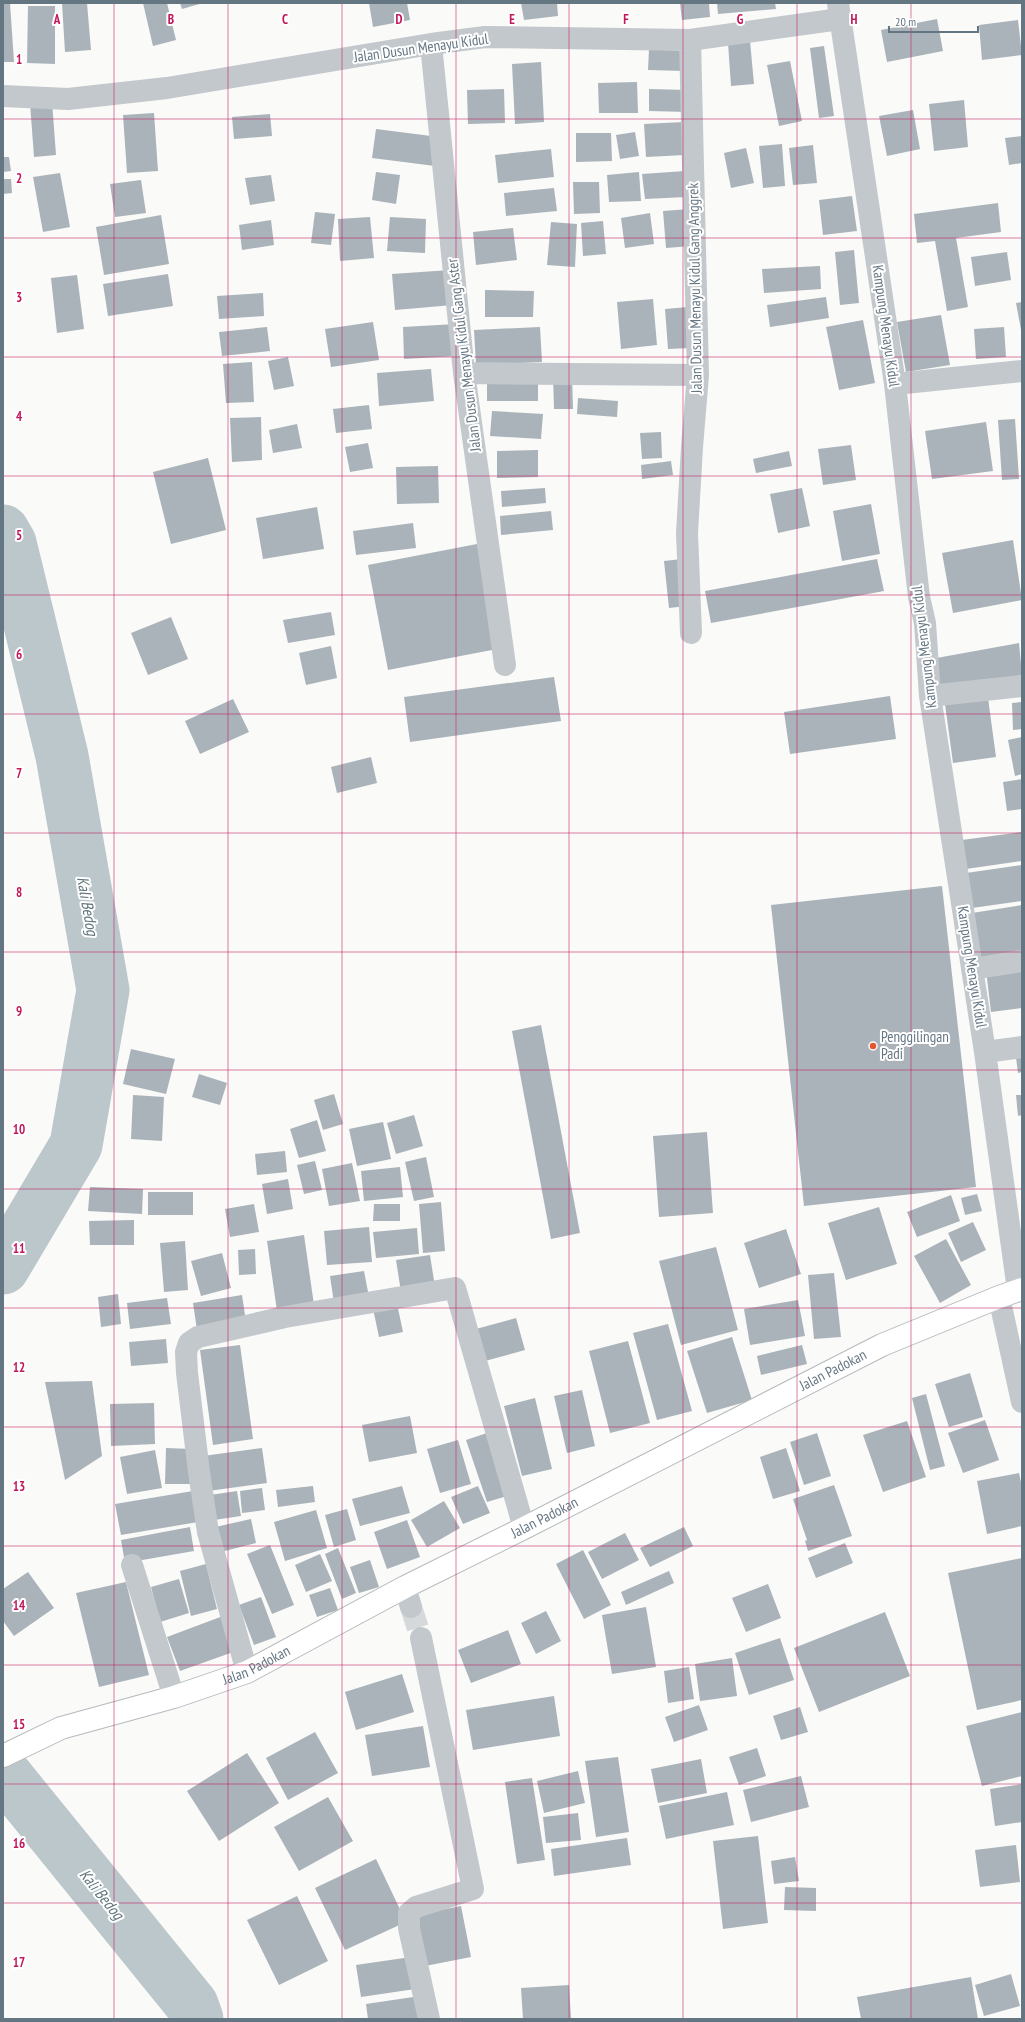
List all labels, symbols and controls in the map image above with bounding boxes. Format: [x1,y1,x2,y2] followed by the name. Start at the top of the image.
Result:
[889,8,978,34] scale bar
[53,11,61,28] text: A
[168,11,174,28] text: B
[282,11,288,28] text: C
[396,11,403,28] text: D
[509,11,515,28] text: E
[623,11,629,28] text: F
[737,11,744,28] text: G
[851,11,858,28] text: H
[895,14,916,29] text: 20 m
[352,29,490,66] street label: Jalan Dusun Menayu Kidul
[16,51,22,68] text: 1
[16,170,22,187] text: 2
[683,182,706,394] street label: Jalan Dusun Menayu Kidul Gang Anggrek
[442,257,485,454] street label: Jalan Dusun Menayu Kidul Gang Aster
[869,264,905,389] street label: Kampung Menayu Kidul
[16,289,22,306] text: 3
[16,408,23,425] text: 4
[16,527,22,544] text: 5
[907,584,940,709] street label: Kampung Menayu Kidul
[16,646,22,663] text: 6
[16,765,22,782] text: 7
[73,875,103,938] water label: Kali Bedog
[16,884,22,901] text: 8
[953,905,992,1030] street label: Kampung Menayu Kidul
[16,1003,22,1020] text: 9
[881,1027,949,1063] place label: Penggilingan Padi
[868,1041,878,1051] marker: Penggilingan Padi
[13,1121,25,1138] text: 10
[13,1240,25,1257] text: 11
[795,1345,869,1395] street label: Jalan Padokan
[13,1359,25,1376] text: 12
[13,1478,25,1495] text: 13
[507,1492,581,1542] street label: Jalan Padokan
[13,1597,26,1614] text: 14
[219,1641,293,1689] street label: Jalan Padokan
[13,1716,25,1733] text: 15
[13,1835,25,1852] text: 16
[76,1865,129,1924] water label: Kali Bedog
[13,1954,25,1971] text: 17

